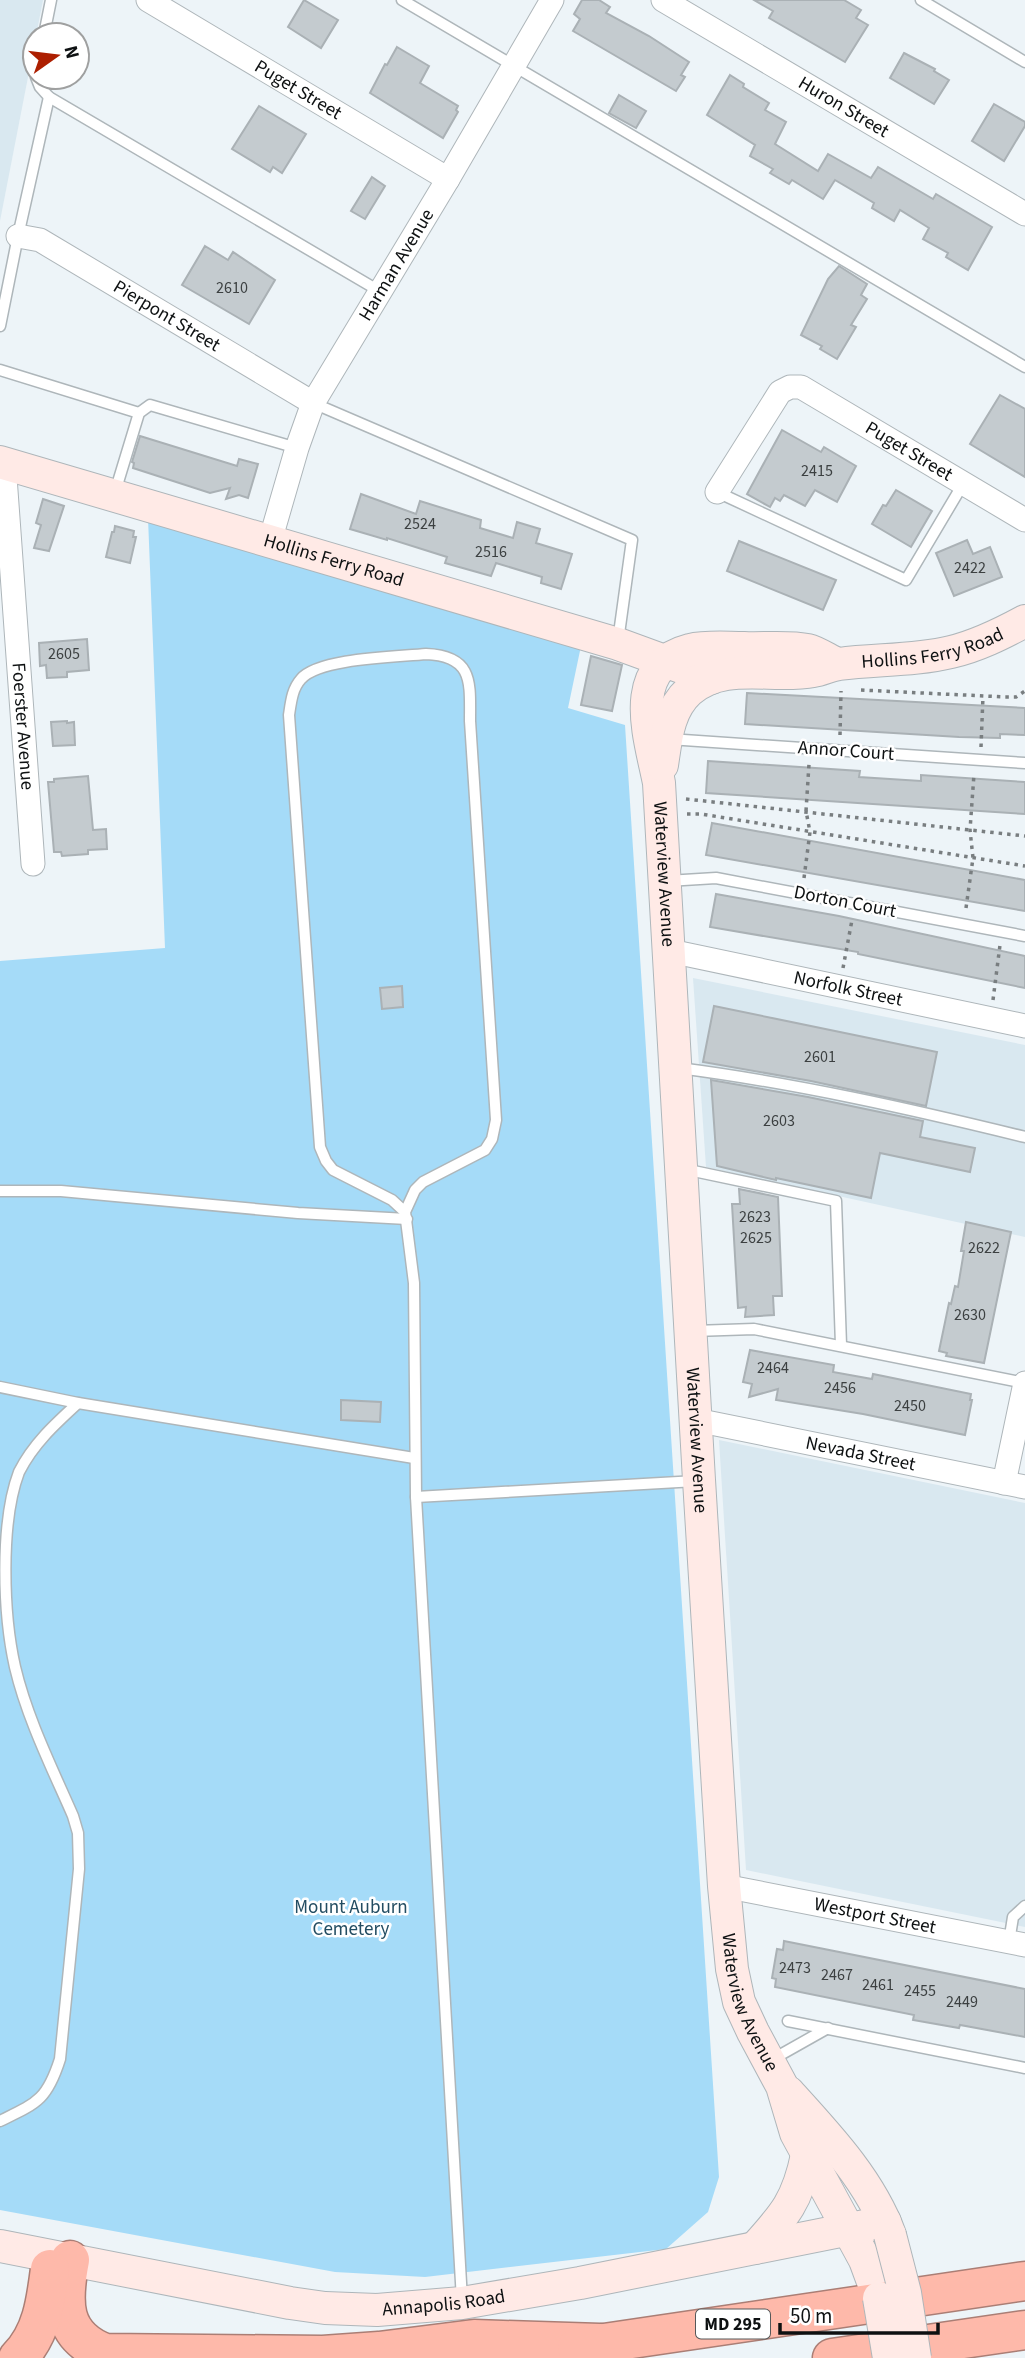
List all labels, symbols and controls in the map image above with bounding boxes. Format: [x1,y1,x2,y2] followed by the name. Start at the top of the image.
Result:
[21,21,91,91] north arrow
[56,43,86,62] text: N
[249,53,348,127] street label: Puget Street
[793,69,895,145] street label: Huron Street
[352,204,441,326] street label: Harman Avenue
[108,273,226,358] street label: Pierpont Street
[216,277,248,299] house number: 2610
[860,415,958,488] street label: Puget Street
[801,460,833,482] house number: 2415
[404,513,436,535] house number: 2524
[260,527,407,594] street label: Hollins Ferry Road
[475,541,507,563] house number: 2516
[954,557,986,579] house number: 2422
[861,621,1008,675] street label: Hollins Ferry Road
[48,643,80,665] house number: 2605
[5,662,41,791] street label: Foerster Avenue
[797,734,896,768] street label: Annor Court
[647,801,682,948] street label: Waterview Avenue
[792,879,899,925] street label: Dorton Court
[791,964,906,1013] street label: Norfolk Street
[804,1046,836,1068] house number: 2601
[763,1110,795,1132] house number: 2603
[739,1206,771,1228] house number: 2623
[740,1227,772,1249] house number: 2625
[968,1237,1000,1259] house number: 2622
[954,1304,986,1326] house number: 2630
[757,1357,789,1379] house number: 2464
[679,1367,715,1514] street label: Waterview Avenue
[824,1377,856,1399] house number: 2456
[894,1395,926,1417] house number: 2450
[803,1429,918,1478] street label: Nevada Street
[812,1890,939,1941] street label: Westport Street
[294,1894,408,1943] park label: Mount Auburn Cemetery
[715,1932,785,2076] street label: Waterview Avenue
[779,1957,811,1979] house number: 2473
[821,1964,853,1986] house number: 2467
[862,1974,894,1996] house number: 2461
[904,1980,936,2002] house number: 2455
[946,1991,978,2013] house number: 2449
[381,2282,507,2323] street label: Annapolis Road
[780,2292,937,2336] scale bar
[790,2301,832,2331] text: 50 m
[696,2310,770,2338] road number: MD 295

